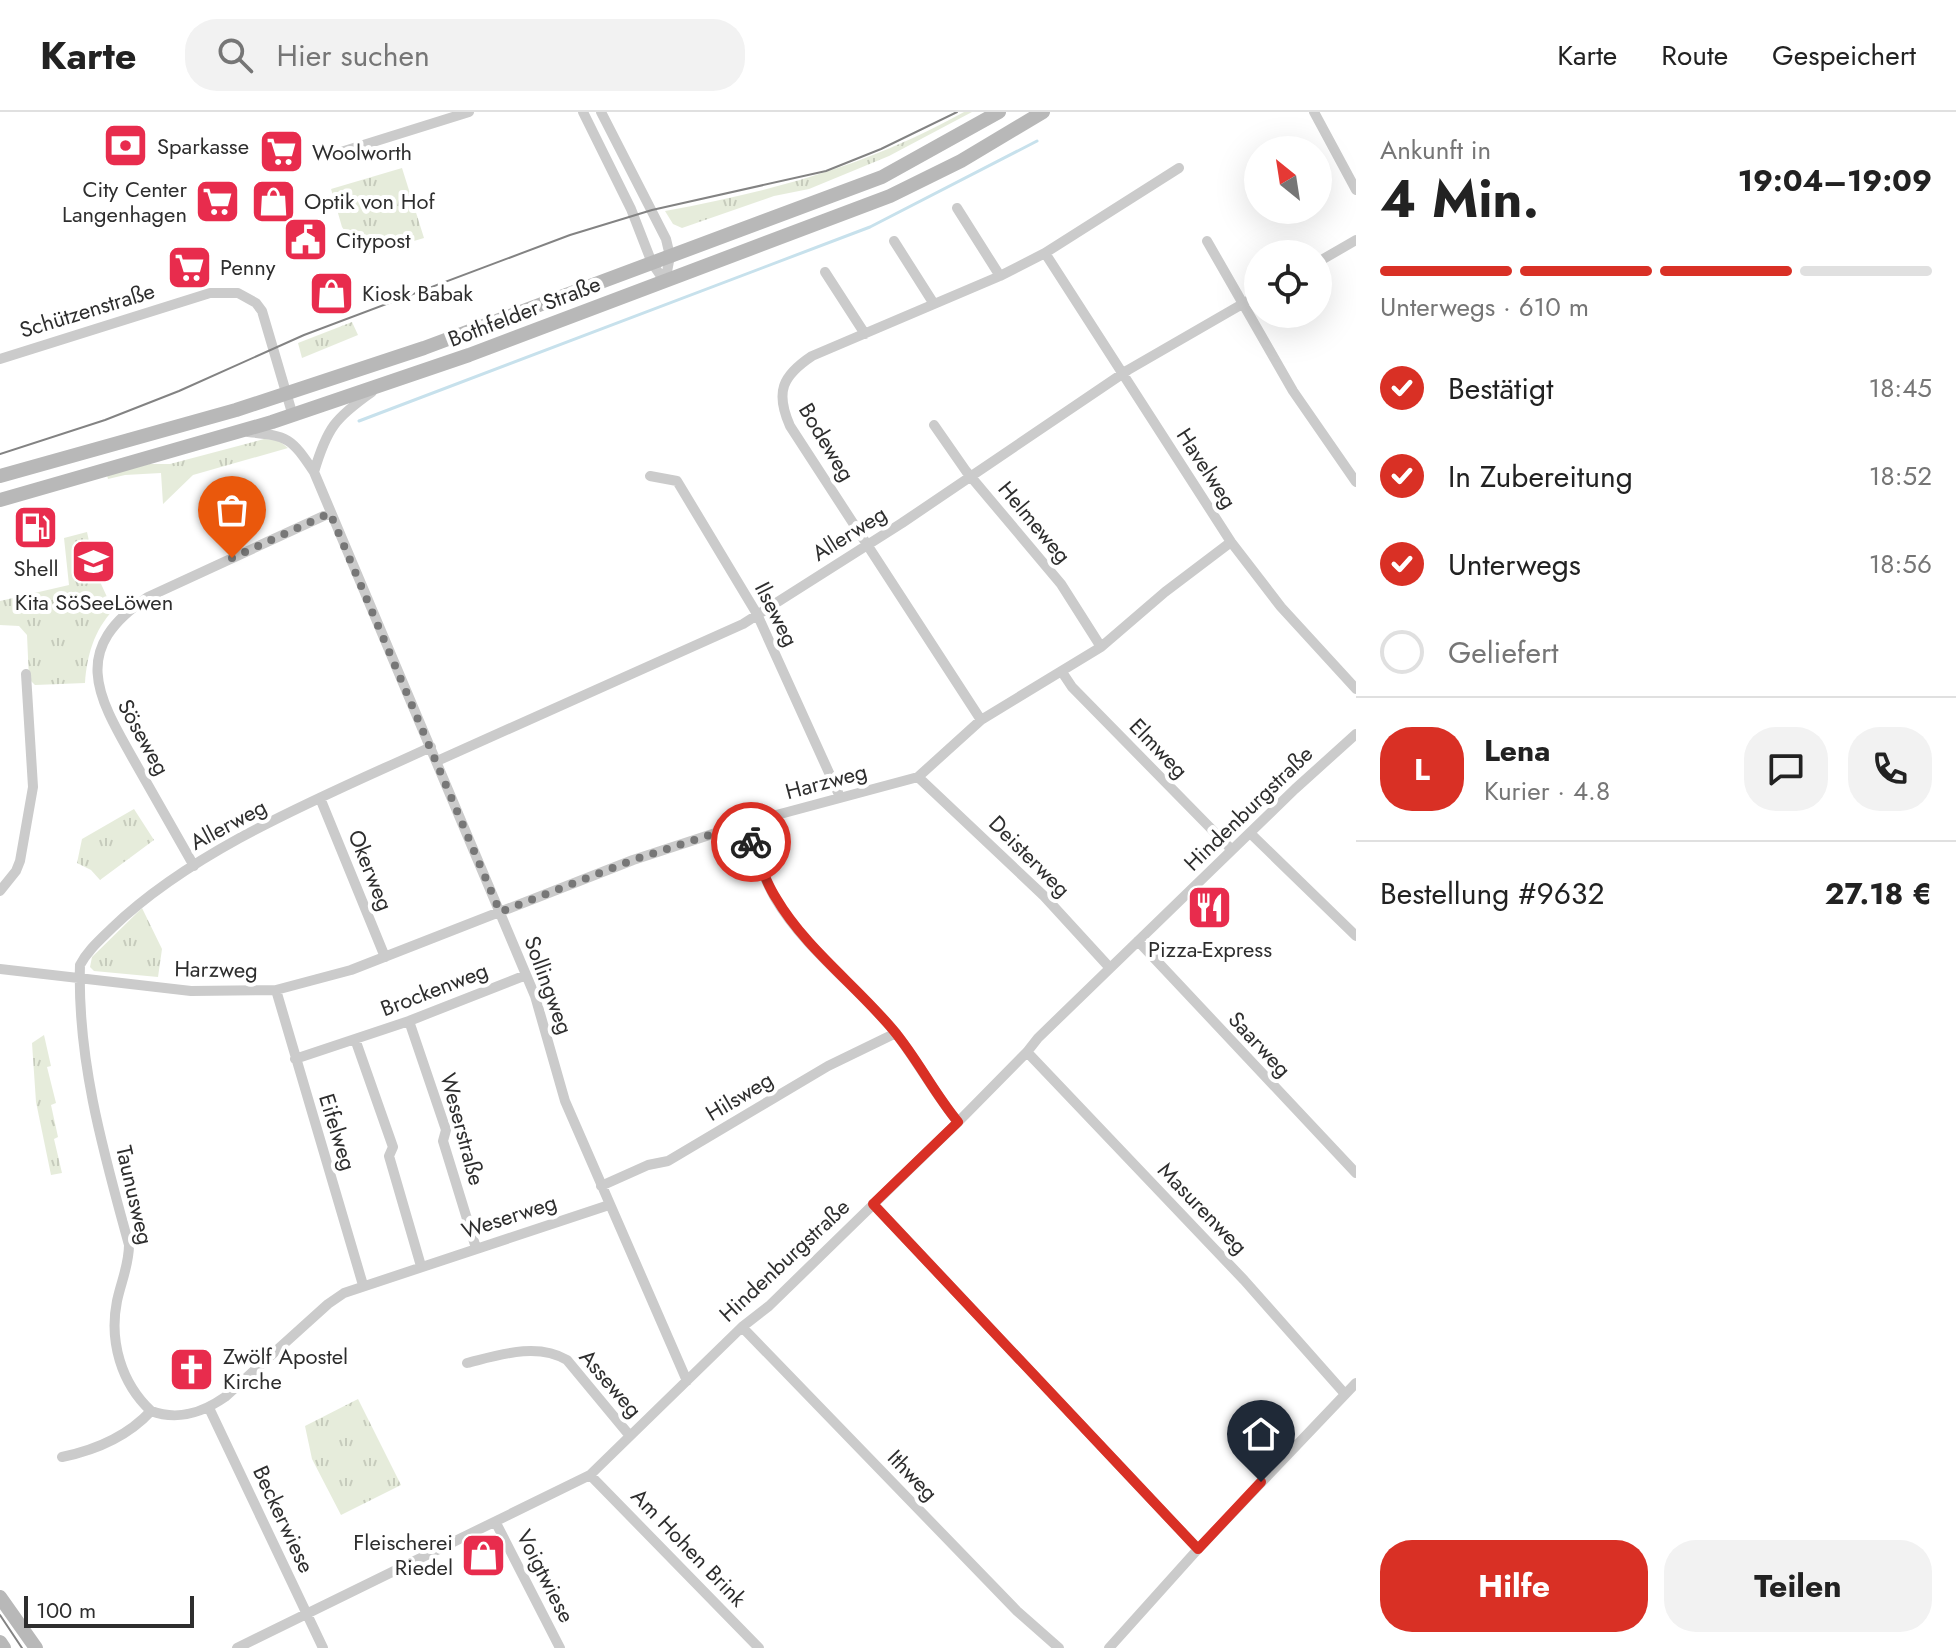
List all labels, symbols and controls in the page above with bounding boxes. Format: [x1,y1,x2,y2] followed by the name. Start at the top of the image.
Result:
[185,19,745,91] search box
[40,28,137,83] text: Karte
[213,33,257,77] icon: search
[277,34,430,77] text: Hier suchen
[1557,35,1617,76] text: Karte
[1661,35,1728,76] text: Route
[1772,35,1916,76] text: Gespeichert
[102,122,150,170] bank icon: Sparkasse
[257,128,305,176] supermarket icon: Woolworth
[157,130,249,162] place label: Sparkasse
[1380,131,1491,169] text: Ankunft in
[312,136,412,168] place label: Woolworth
[1244,136,1332,224] north arrow
[1244,136,1332,328] map controls
[1738,159,1932,202] text: 19:04–19:09
[1380,161,1539,237] text: 4 Min.
[62,173,187,230] place label: City Center Langenhagen
[249,177,297,225] shop icon: Optik von Hof
[194,178,242,226] supermarket icon: City Center Langenhagen
[304,185,435,217] place label: Optik von Hof
[281,216,329,264] public building icon: Citypost
[336,224,411,256] place label: Citypost
[1244,240,1332,328] button: locate
[165,243,213,291] supermarket icon: Penny
[220,251,276,283] place label: Penny
[443,267,605,355] street label: Bothfelder Straße
[307,269,355,317] shop icon: Kiosk Babak
[16,274,158,346] street label: Schützenstraße
[362,277,473,309] place label: Kiosk Babak
[1380,288,1589,326] text: Unterwegs · 610 m
[1380,366,1424,410] icon: check
[1448,367,1553,410] text: Bestätigt
[1868,369,1932,407] text: 18:45
[791,397,863,487] street label: Bodeweg
[1169,421,1245,515] street label: Havelweg
[1380,454,1424,498] icon: check
[1448,455,1633,498] text: In Zubereitung
[1869,457,1932,495] text: 18:52
[991,474,1079,570] street label: Helmeweg
[198,476,266,558] pin
[210,488,254,532] icon: bag
[805,498,893,568] street label: Allerweg
[12,503,60,551] fuel station icon: Shell
[70,537,118,585] school or university icon: Kita SöSeeLöwen
[1380,542,1424,586] icon: check
[1448,543,1581,586] text: Unterwegs
[1869,545,1932,583] text: 18:56
[13,552,59,584] place label: Shell
[747,576,807,652] street label: Ilseweg
[15,586,173,618] place label: Kita SöSeeLöwen
[1448,631,1558,674] text: Geliefert
[110,693,178,781] street label: Söseweg
[1122,711,1196,785] street label: Elmweg
[1744,727,1828,811] button: chat
[1848,727,1932,811] button: phone
[1484,729,1550,772] text: Lena
[1176,738,1320,878] street label: Hindenburgstraße
[1414,748,1430,791] text: L
[782,755,870,807] street label: Harzweg
[1484,772,1610,810] text: Kurier · 4.8
[184,790,272,858] street label: Allerweg
[711,802,791,882] courier
[982,808,1078,904] street label: Deisterweg
[729,820,773,864] icon: bike
[340,825,402,915] street label: Okerweg
[1380,872,1605,915] text: Bestellung #9632
[1825,872,1932,915] text: 27.18 €
[1186,884,1234,932] restaurant icon: Pizza-Express
[516,931,582,1039] street label: Sollingweg
[1148,933,1272,965] place label: Pizza-Express
[174,952,258,986] street label: Harzweg
[376,954,492,1024] street label: Brockenweg
[1221,1004,1299,1084] street label: Saarweg
[699,1063,779,1129] street label: Hilsweg
[433,1069,493,1189] street label: Weserstraße
[311,1090,365,1174] street label: Eifelweg
[108,1142,162,1248] street label: Taunusweg
[1151,1155,1255,1261] street label: Masurenweg
[457,1186,561,1246] street label: Weserweg
[712,1191,856,1329] street label: Hindenburgstraße
[223,1340,348,1397] place label: Zwölf Apostel Kirche
[572,1342,650,1424] street label: Asseweg
[168,1345,216,1393] church icon: Zwölf Apostel Kirche
[1227,1400,1295,1482] pin
[1239,1412,1283,1456] icon: home
[880,1442,946,1508] street label: Ithweg
[245,1460,323,1578] street label: Beckerwiese
[624,1481,754,1614] street label: Am Hohen Brink
[509,1524,583,1628] street label: Voigtwiese
[353,1526,453,1583] place label: Fleischerei Riedel
[460,1531,508,1579] shop icon: Fleischerei Riedel
[1380,1540,1648,1632] button: Hilfe
[1664,1540,1932,1632] button: Teilen
[24,1592,194,1628] scale bar
[36,1594,96,1626] text: 100 m

